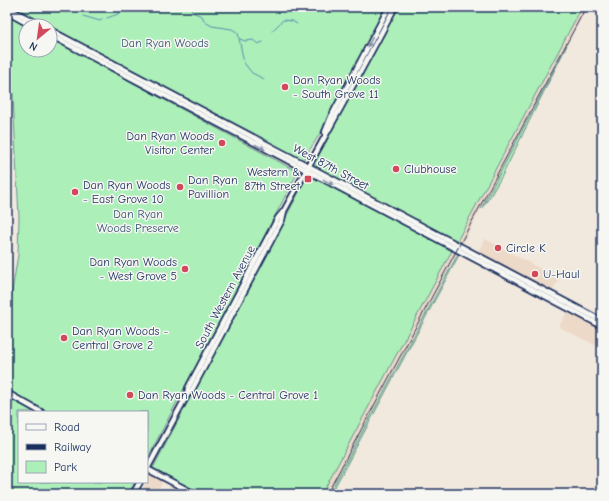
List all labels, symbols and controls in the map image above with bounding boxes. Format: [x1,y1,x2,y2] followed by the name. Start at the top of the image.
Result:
[18,18,58,58] north arrow
[121,36,209,50] park label: Dan Ryan Woods
[367,36,374,47] one-way arrow
[27,39,40,54] text: N
[293,73,381,101] place label: Dan Ryan Woods - South Grove 11
[280,82,290,92] marker: Dan Ryan Woods - South Grove 11
[126,129,214,157] place label: Dan Ryan Woods Visitor Center
[217,138,227,148] marker: Dan Ryan Woods Visitor Center
[291,141,372,193] street label: West 87th Street
[254,143,266,150] one-way arrow
[404,162,456,176] place label: Clubhouse
[391,164,401,174] marker: Clubhouse
[244,165,301,193] place label: Western & 87th Street
[188,173,238,201] place label: Dan Ryan Pavillion
[303,174,313,184] marker: Western & 87th Street
[83,178,171,206] place label: Dan Ryan Woods - East Grove 10
[322,179,334,186] one-way arrow
[175,182,185,192] marker: Dan Ryan Pavillion
[70,187,80,197] marker: Dan Ryan Woods - East Grove 10
[97,207,179,235] park label: Dan Ryan Woods Preserve
[506,241,546,255] place label: Circle K
[192,243,258,351] street label: South Western Avenue
[493,243,503,253] marker: Circle K
[89,255,177,283] place label: Dan Ryan Woods - West Grove 5
[180,264,190,274] marker: Dan Ryan Woods - West Grove 5
[543,267,580,281] place label: U-Haul
[530,269,540,279] marker: U-Haul
[72,324,169,352] place label: Dan Ryan Woods - Central Grove 2
[59,333,69,343] marker: Dan Ryan Woods - Central Grove 2
[138,388,318,402] place label: Dan Ryan Woods - Central Grove 1
[125,390,135,400] marker: Dan Ryan Woods - Central Grove 1
[18,411,148,483] legend
[54,420,80,434] text: Road
[54,440,92,454] text: Railway
[54,460,77,474] text: Park

